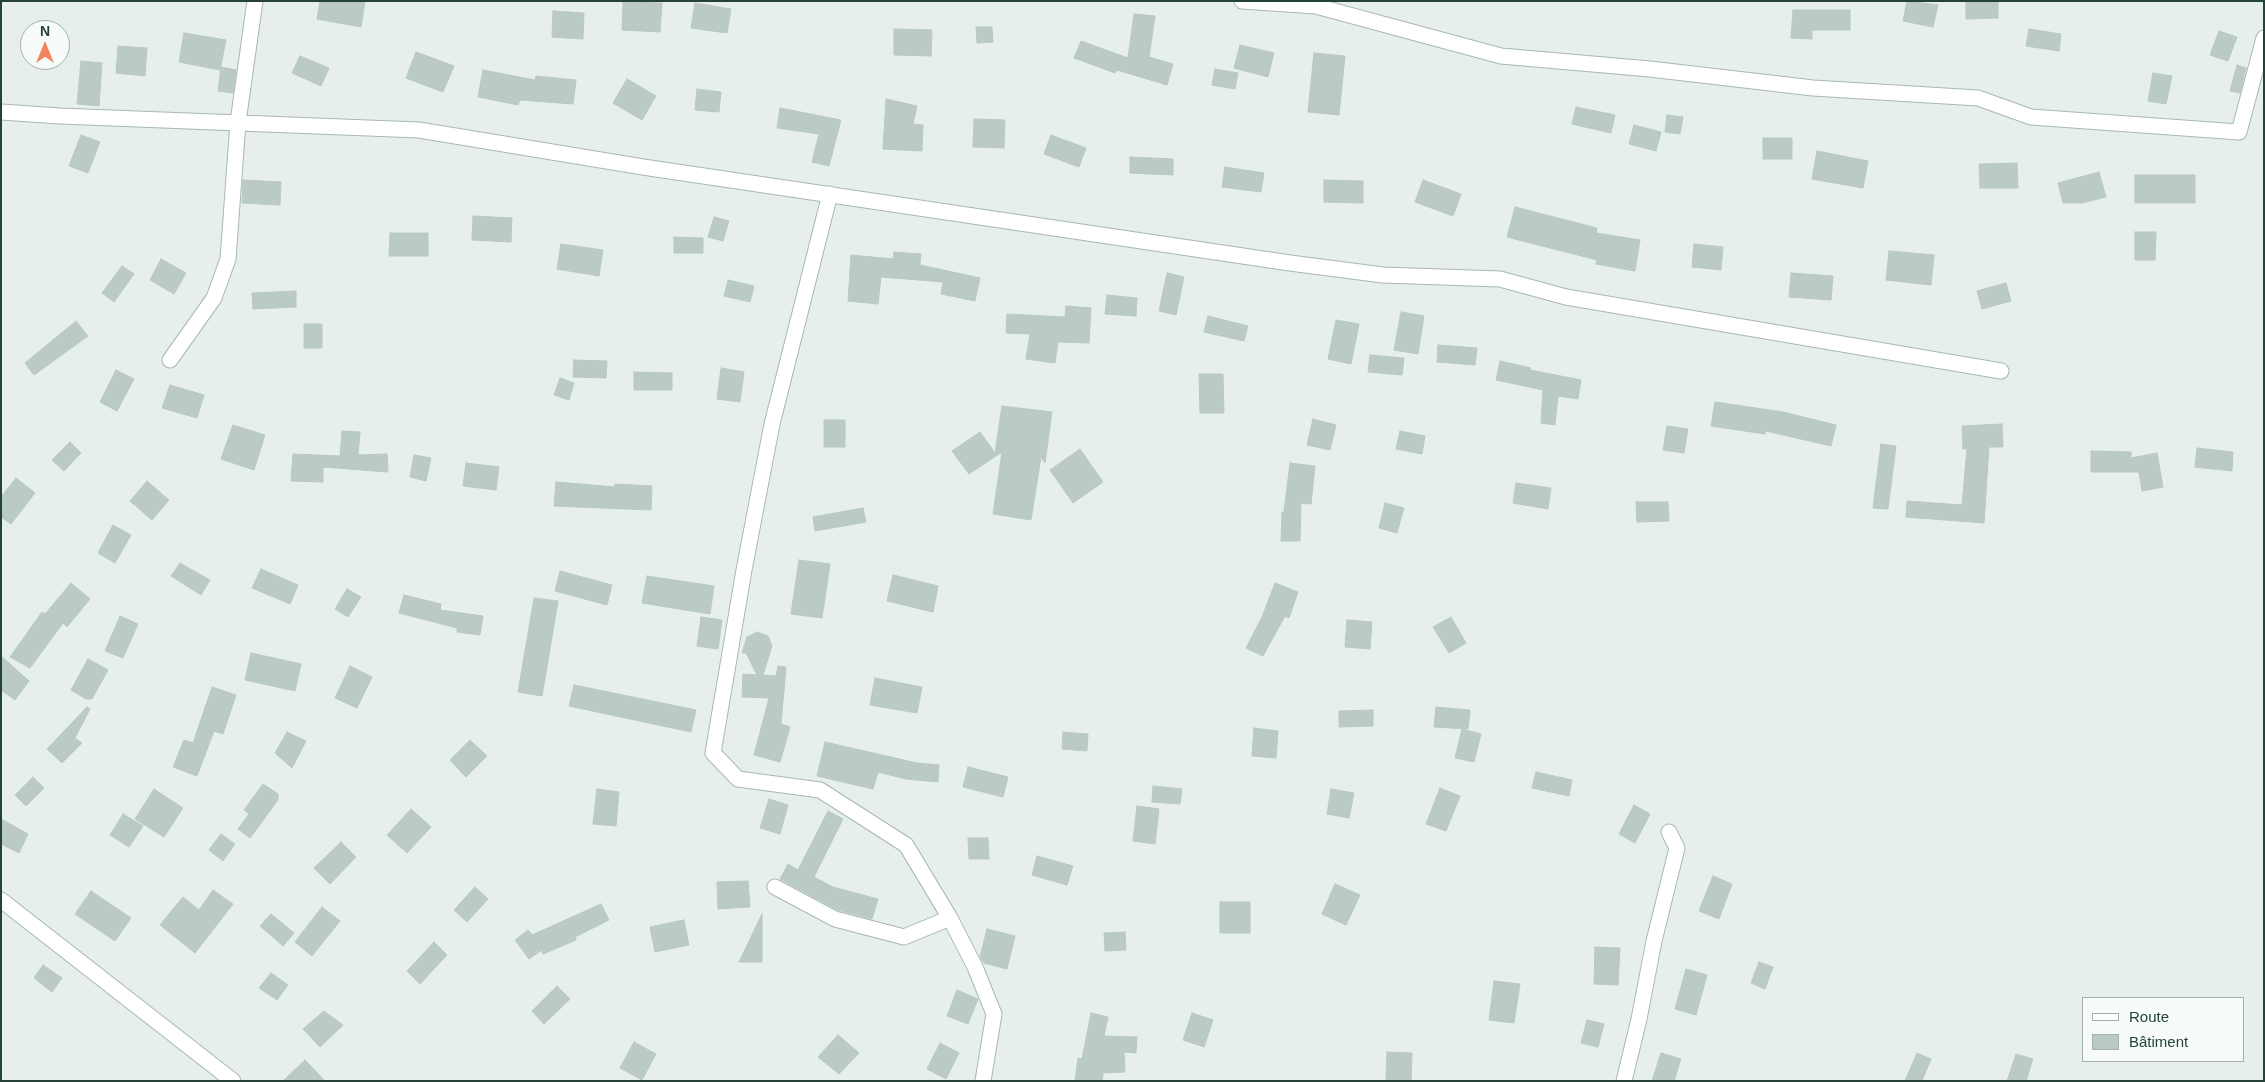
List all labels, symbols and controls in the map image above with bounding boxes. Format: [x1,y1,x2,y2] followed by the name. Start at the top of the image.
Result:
[20,20,70,70] north arrow
[40,23,50,39] text: N
[2082,997,2245,1062] legend
[2129,1008,2169,1025] text: Route
[2129,1033,2188,1050] text: Bâtiment

